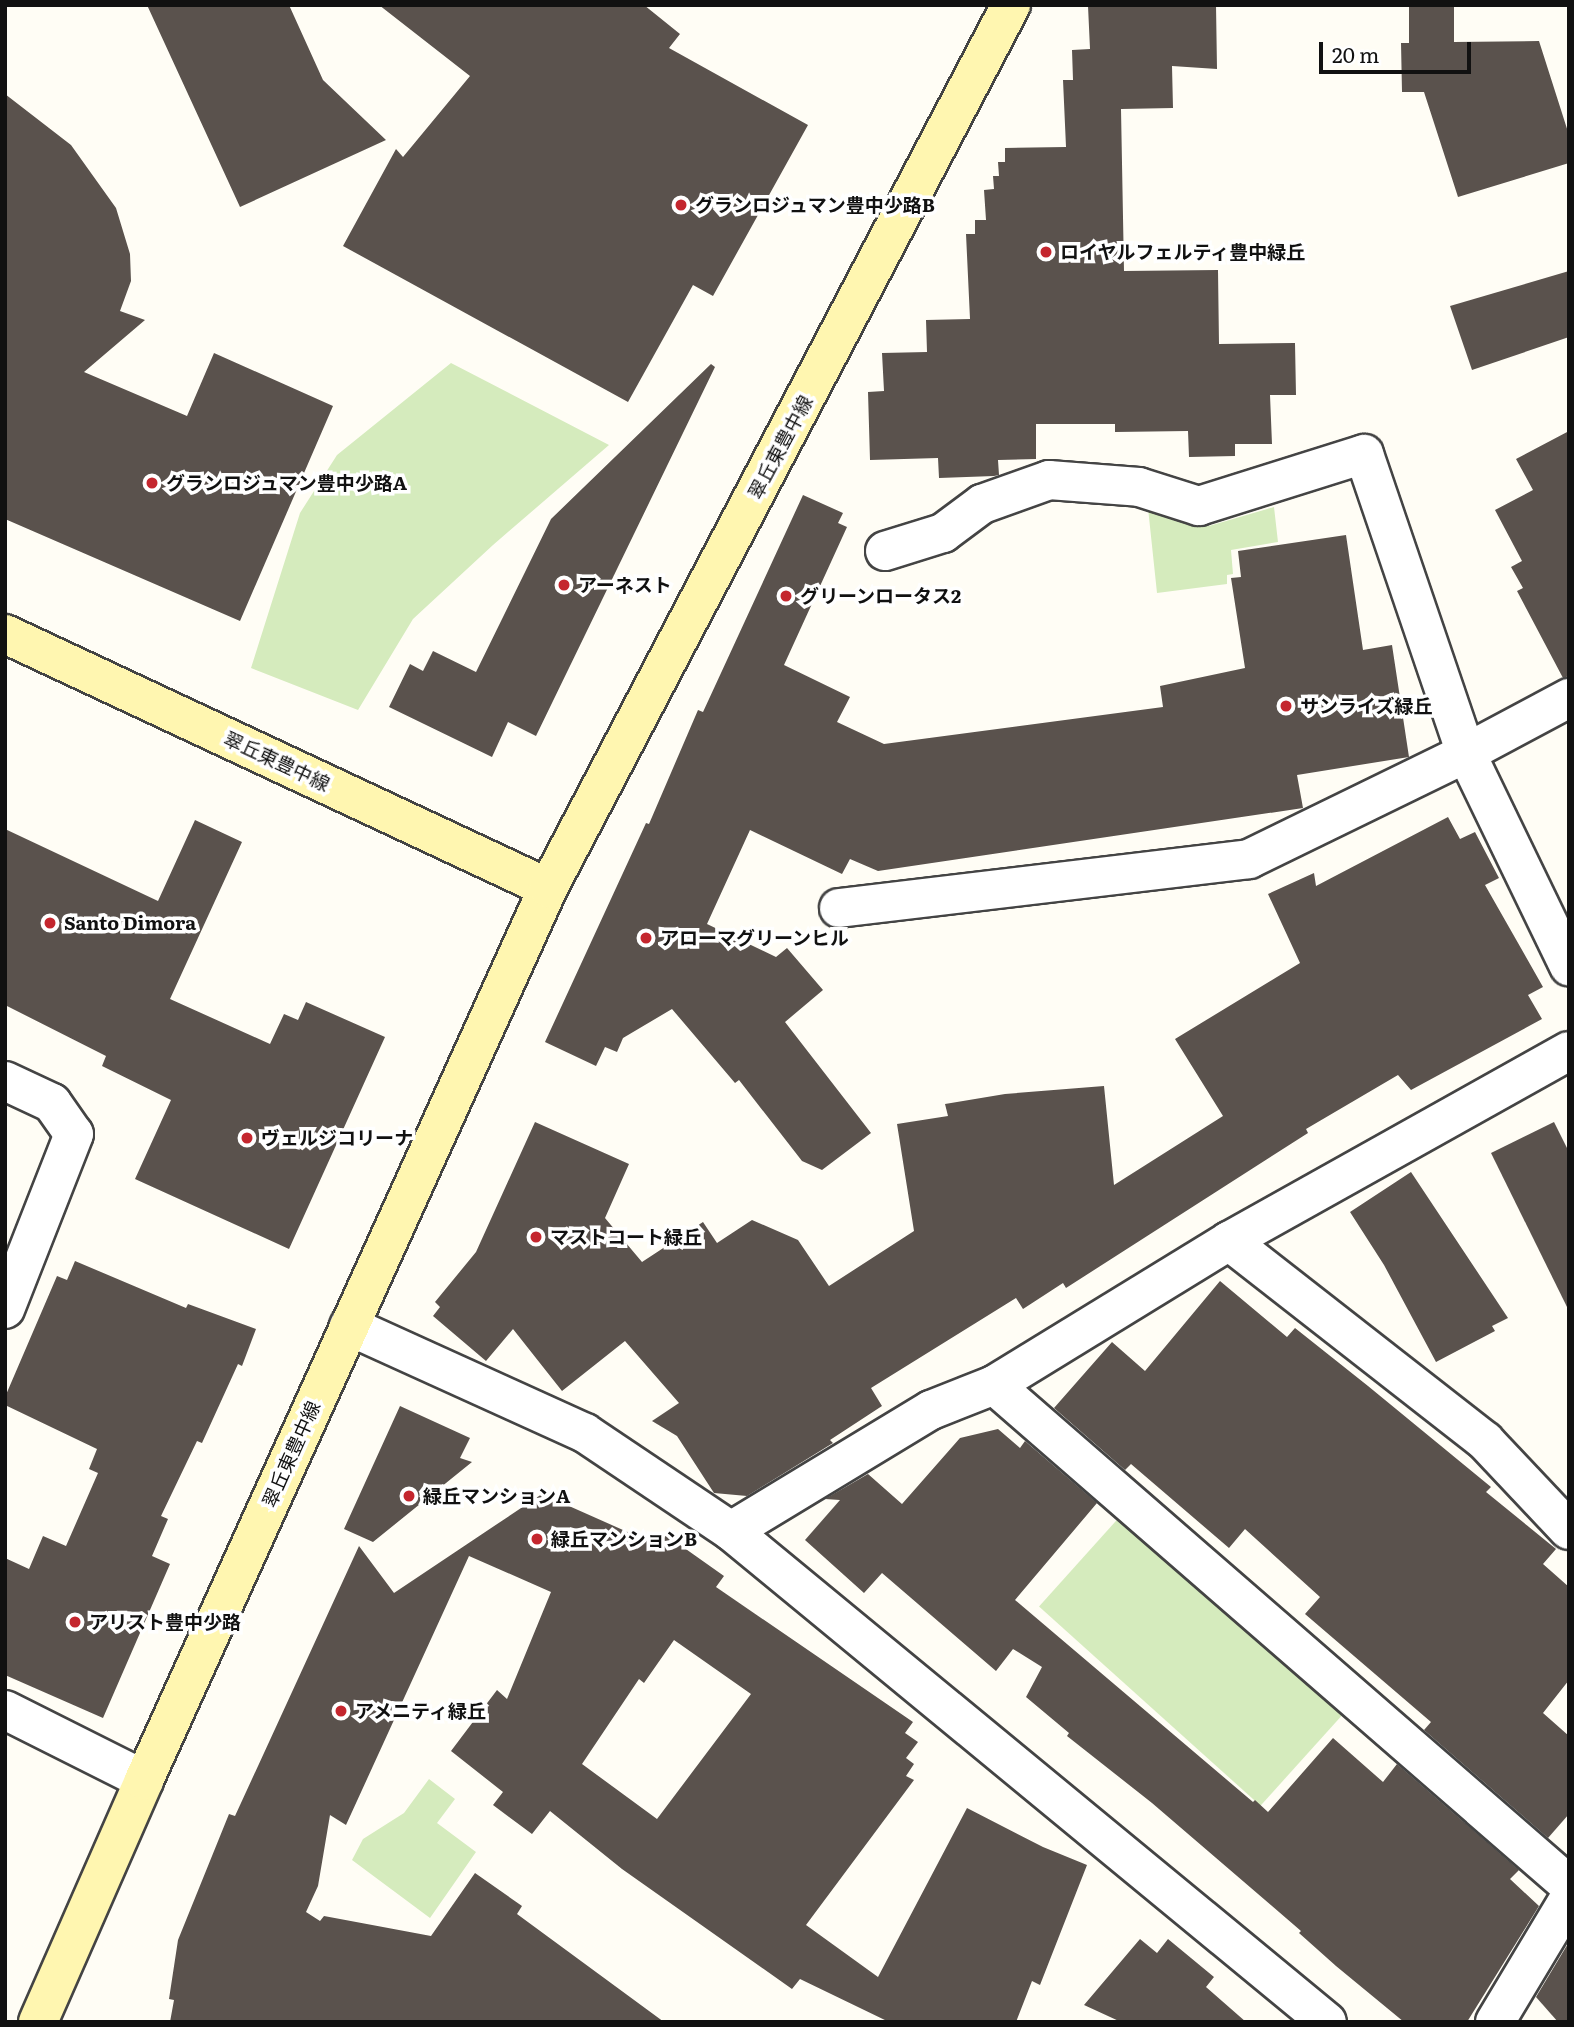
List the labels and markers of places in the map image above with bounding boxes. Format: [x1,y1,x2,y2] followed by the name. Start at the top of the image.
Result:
[695,194,936,216] place label: グランロジュマン豊中少路B
[673,197,689,213] marker: グランロジュマン豊中少路B
[1060,241,1307,263] place label: ロイヤルフェルティ豊中緑丘
[1038,244,1054,260] marker: ロイヤルフェルティ豊中緑丘
[166,472,408,494] place label: グランロジュマン豊中少路A
[144,475,160,491] marker: グランロジュマン豊中少路A
[578,574,672,596] place label: アーネスト
[556,577,572,593] marker: アーネスト
[800,585,962,607] place label: グリーンロータス2
[778,588,794,604] marker: グリーンロータス2
[1300,695,1433,717] place label: サンライズ緑丘
[1278,698,1294,714] marker: サンライズ緑丘
[64,912,196,934] place label: Santo Dimora
[42,915,58,931] marker: Santo Dimora
[660,927,850,949] place label: アローマグリーンヒル
[638,930,654,946] marker: アローマグリーンヒル
[261,1127,413,1149] place label: ヴェルジコリーナ
[239,1130,255,1146] marker: ヴェルジコリーナ
[550,1226,702,1248] place label: マストコート緑丘
[528,1229,544,1245] marker: マストコート緑丘
[423,1485,570,1507] place label: 緑丘マンションA
[401,1488,417,1504] marker: 緑丘マンションA
[551,1528,697,1550] place label: 緑丘マンションB
[529,1531,545,1547] marker: 緑丘マンションB
[89,1611,241,1633] place label: アリスト豊中少路
[67,1614,83,1630] marker: アリスト豊中少路
[355,1700,488,1722] place label: アメニティ緑丘
[333,1703,349,1719] marker: アメニティ緑丘

